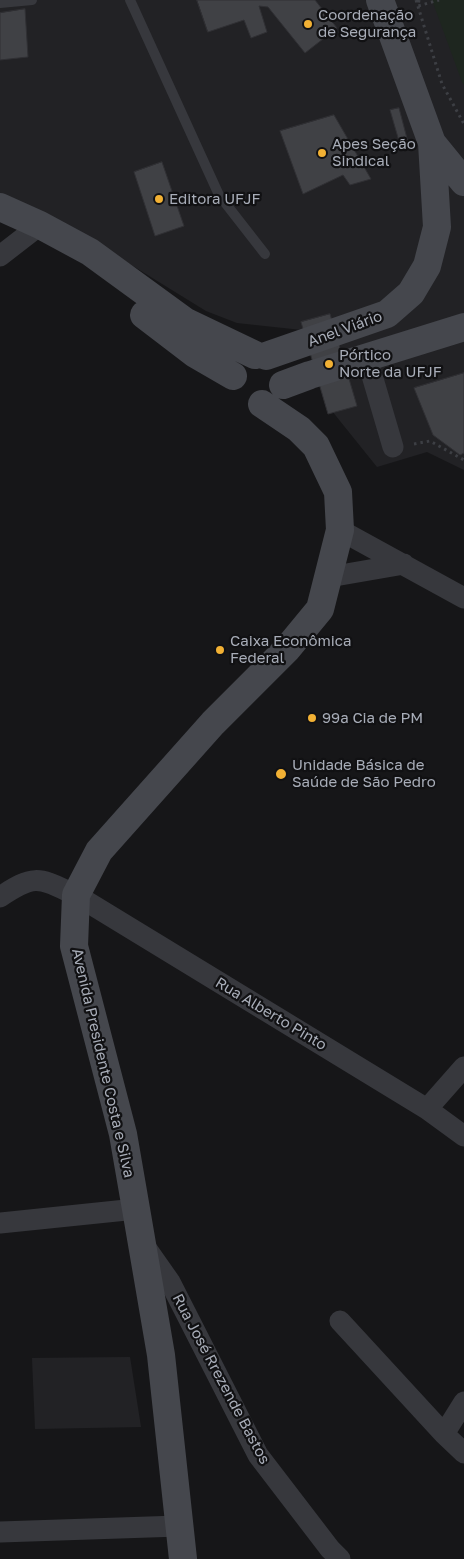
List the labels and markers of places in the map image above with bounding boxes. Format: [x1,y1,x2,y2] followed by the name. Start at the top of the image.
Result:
[318,6,416,41] place label: Coordenação de Segurança
[302,18,314,30] marker: Coordenação de Segurança
[332,135,416,170] place label: Apes Seção Sindical
[316,147,328,159] marker: Apes Seção Sindical
[169,190,260,208] place label: Editora UFJF
[153,193,165,205] marker: Editora UFJF
[339,346,442,381] place label: Pórtico Norte da UFJF
[323,358,335,370] marker: Pórtico Norte da UFJF
[230,632,351,667] place label: Caixa Econômica Federal
[214,644,226,656] marker: Caixa Econômica Federal
[322,709,423,727] place label: 99ª Cia de PM
[306,712,318,724] marker: 99ª Cia de PM
[292,756,436,791] place label: Unidade Básica de Saúde de São Pedro
[274,767,288,781] marker: Unidade Básica de Saúde de São Pedro

